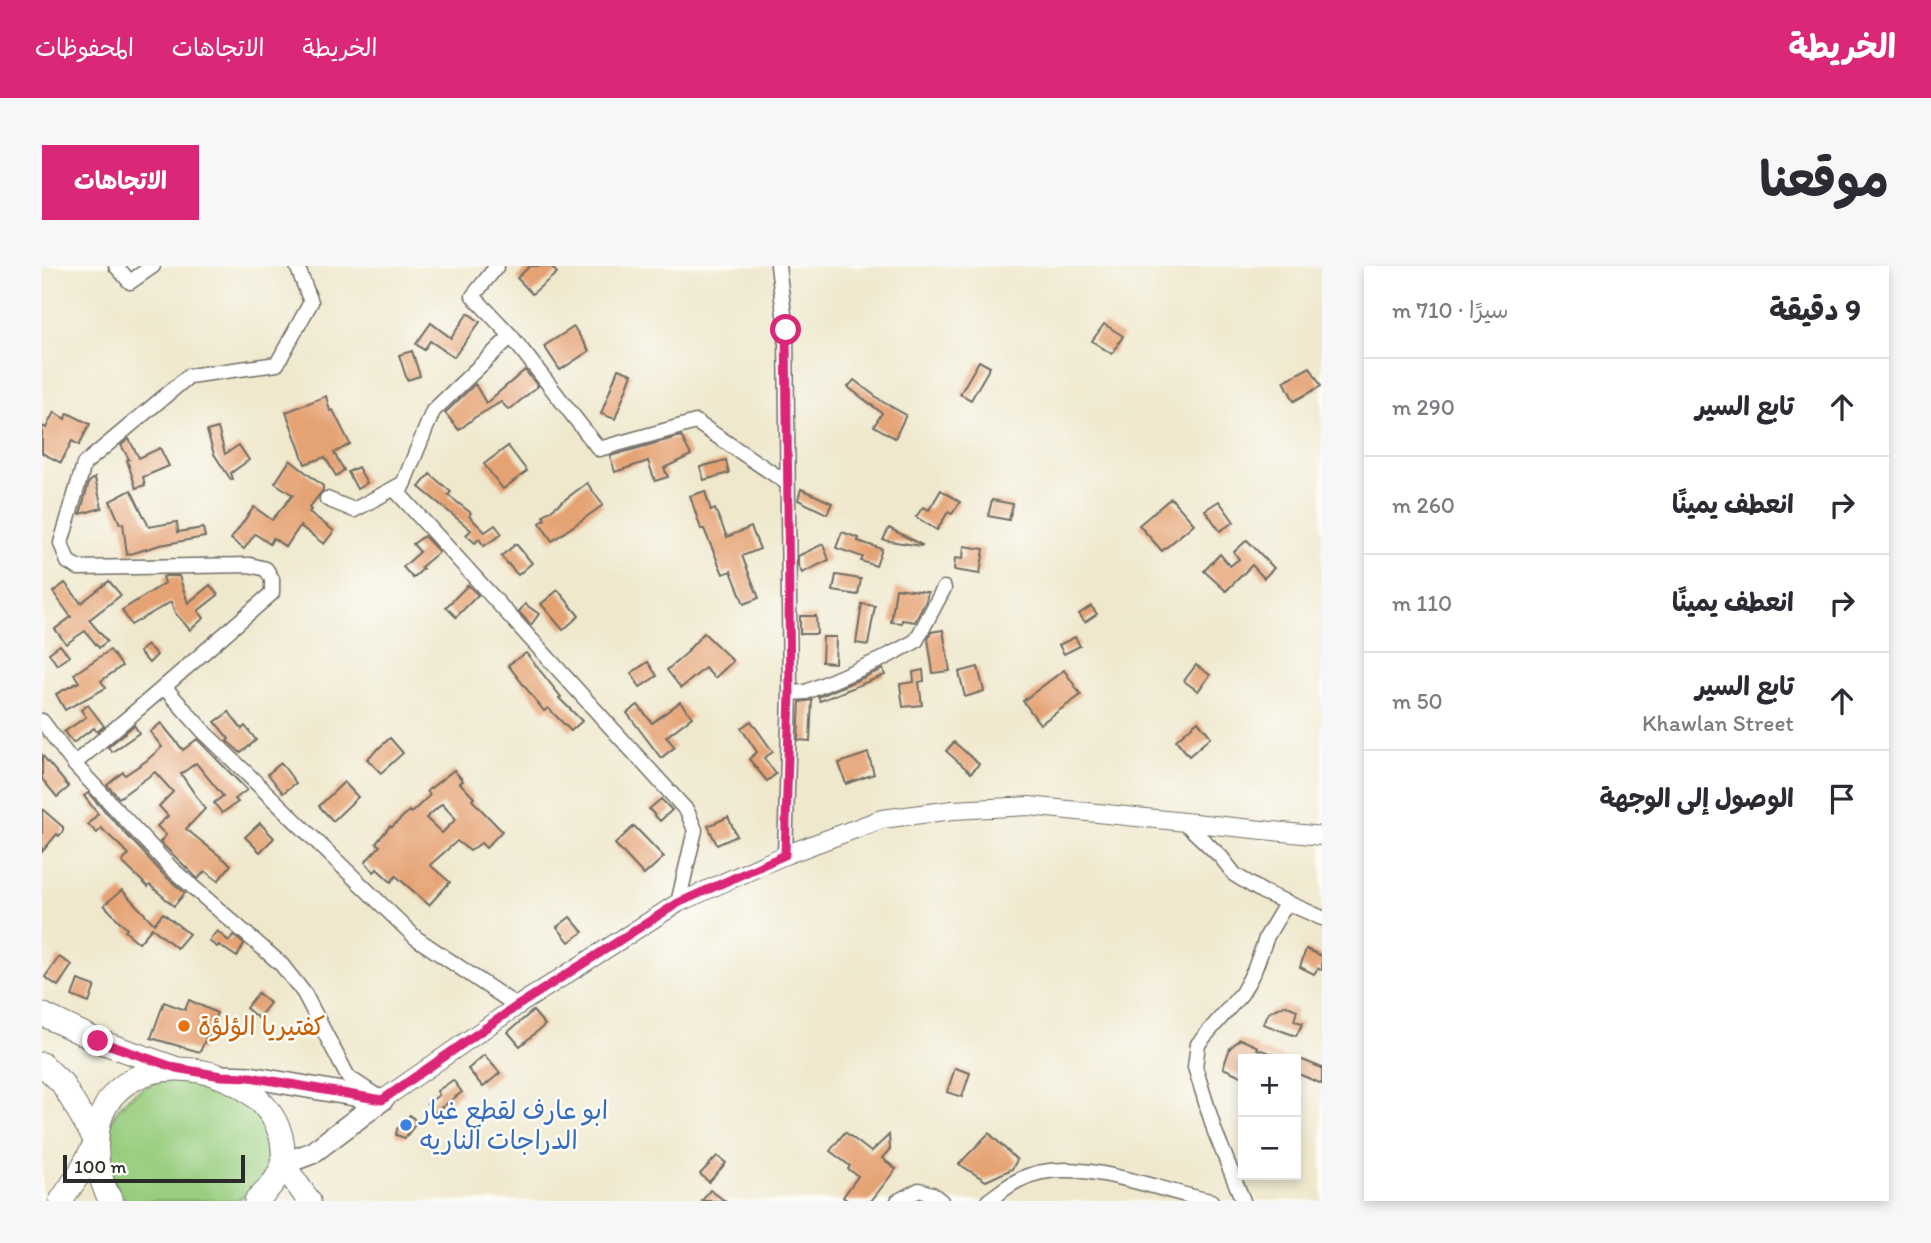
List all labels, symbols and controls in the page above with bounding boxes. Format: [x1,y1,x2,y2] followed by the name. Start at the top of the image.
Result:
[1789,27,1896,66] text: الخريطة
[35,33,134,62] text: المحفوظات
[172,33,265,62] text: الاتجاهات
[303,33,377,62] text: الخريطة
[42,145,199,220] button: الاتجاهات
[1759,149,1889,208] text: موقعنا
[1769,291,1861,328] text: 9 دقيقة
[1392,296,1509,324] text: سيرًا · 710 m
[770,314,801,345] route start
[1823,388,1861,426] icon: ahead
[1696,390,1794,422] text: تابع السير
[1392,393,1455,421] text: 290 m
[1823,486,1861,524] icon: right
[1672,488,1794,520] text: انعطف يمينًا
[1392,491,1455,519] text: 260 m
[1823,584,1861,622] icon: right
[1672,586,1794,618] text: انعطف يمينًا
[1392,589,1452,617] text: 110 m
[1696,670,1794,702] text: تابع السير
[1823,682,1861,720] icon: ahead
[1392,687,1443,715] text: 50 m
[1642,709,1794,737] text: Khawlan Street
[1823,780,1861,818] icon: arrive
[1600,782,1794,814] text: الوصول إلى الوجهة
[198,1010,325,1042] place label: كفتيريا الؤلؤة
[176,1018,192,1034] marker: كفتيريا الؤلؤة
[82,1025,113,1056] route end
[1238,1054,1301,1180] map controls
[1238,1054,1301,1117] button: +
[418,1094,608,1156] place label: ابو عارف لقطع غيار الدراجات الناريه
[398,1117,414,1133] marker: ابو عارف لقطع غيار الدراجات الناريه
[1238,1117,1301,1180] button: −
[63,1152,245,1184] scale bar
[74,1155,126,1178] text: 100 m

